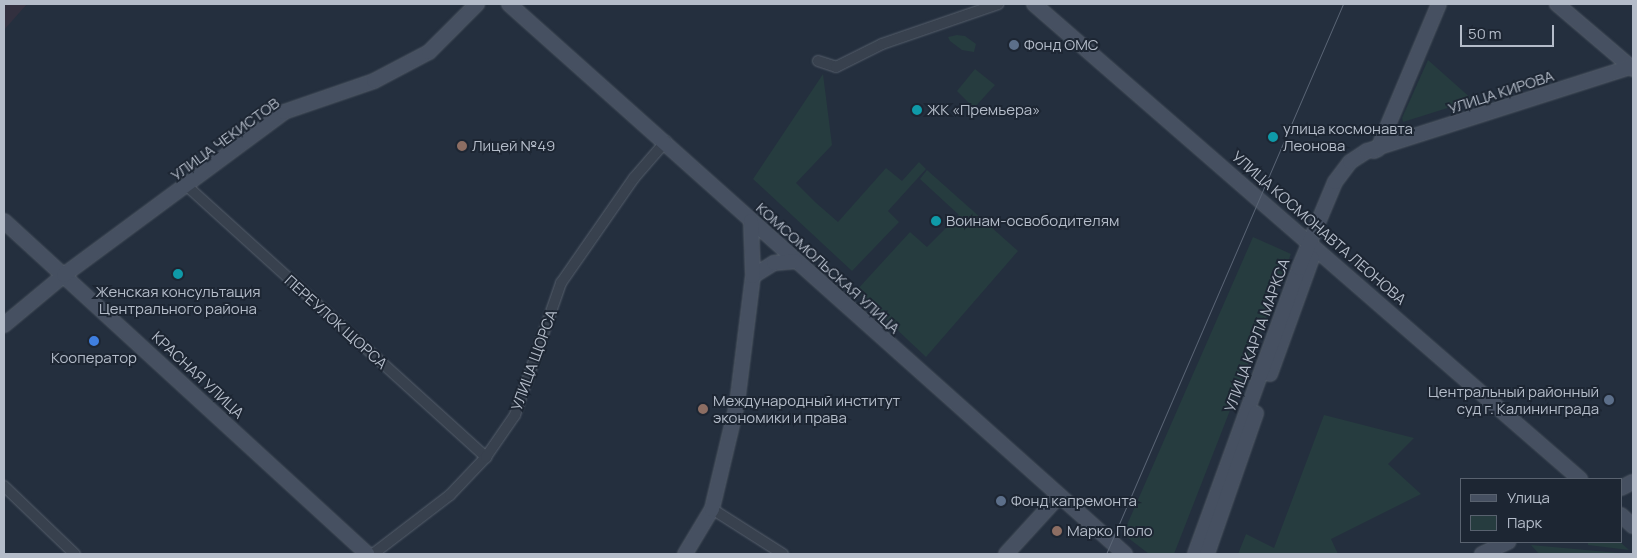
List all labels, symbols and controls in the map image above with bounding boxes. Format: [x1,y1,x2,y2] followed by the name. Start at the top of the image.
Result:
[1462,15,1556,47] scale bar
[1468,23,1502,44] text: 50 m
[1024,36,1099,54] place label: Фонд ОМС
[1008,39,1020,51] marker: Фонд ОМС
[1446,66,1556,118] street label: УЛИЦА КИРОВА
[167,94,283,184] street label: УЛИЦА ЧЕКИСТОВ
[927,101,1040,119] place label: ЖК «Премьера»
[911,104,923,116] marker: ЖК «Премьера»
[1283,119,1413,154] place label: улица космонавта Леонова
[1267,131,1279,143] marker: улица космонавта Леонова
[472,137,555,155] place label: Лицей №49
[456,140,468,152] marker: Лицей №49
[1228,147,1410,309] street label: УЛИЦА КОСМОНАВТА ЛЕОНОВА
[752,199,904,337] street label: КОМСОМОЛЬСКАЯ УЛИЦА
[946,212,1119,230] place label: Воинам-освободителям
[930,215,942,227] marker: Воинам-освободителям
[1221,256,1293,414] street label: УЛИЦА КАРЛА МАРКСА
[172,268,184,280] marker: Женская консультация Центрального района
[281,271,391,373] street label: ПЕРЕУЛОК ЩОРСА
[96,282,260,317] place label: Женская консультация Центрального района
[507,307,561,413] street label: УЛИЦА ЩОРСА
[148,328,248,422] street label: КРАСНАЯ УЛИЦА
[88,335,100,347] marker: Кооператор
[51,349,137,367] place label: Кооператор
[1428,382,1599,417] place label: Центральный районный суд г. Калининграда
[713,391,900,426] place label: Международный институт экономики и права
[1603,394,1615,406] marker: Центральный районный суд г. Калининграда
[697,403,709,415] marker: Международный институт экономики и права
[1460,478,1622,543] legend
[1507,487,1550,508] text: Улица
[1011,492,1137,510] place label: Фонд капремонта
[995,495,1007,507] marker: Фонд капремонта
[1507,512,1542,533] text: Парк
[1067,522,1153,540] place label: Марко Поло
[1051,525,1063,537] marker: Марко Поло

